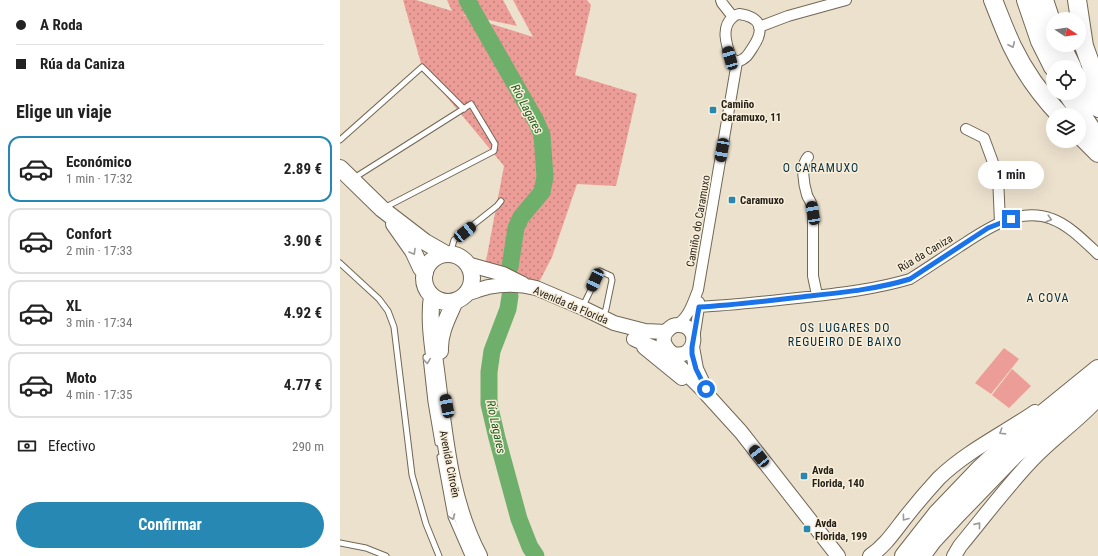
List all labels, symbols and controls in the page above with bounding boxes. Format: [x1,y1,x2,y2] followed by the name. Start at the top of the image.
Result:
[1046,12,1086,52] north arrow
[1046,12,1086,148] map controls
[40,16,83,34] text: A Roda
[1007,41,1015,48] one-way arrow
[721,45,739,71] car
[40,55,125,73] text: Rúa da Caniza
[1046,60,1086,100] button: locate
[508,82,546,136] water label: Río Lagares
[721,98,781,124] place label: Camiño Caramuxo, 11
[16,101,112,122] text: Elige un viaje
[708,105,718,115] marker: Camiño Caramuxo, 11
[1046,108,1086,148] button: layers
[714,137,730,163] car
[18,151,54,187] icon: car
[66,153,132,171] text: Económico
[284,160,322,178] text: 2.89 €
[783,161,859,175] district label: O CARAMUXO
[978,161,1044,189] callout: 1 min
[997,167,1025,182] text: 1 min
[66,171,132,186] text: 1 min · 17:32
[684,174,713,268] street label: Camiño do Caramuxo
[740,194,784,207] place label: Caramuxo
[727,195,737,205] marker: Caramuxo
[805,200,821,226] car
[1002,210,1020,228] route end
[1045,214,1052,222] one-way arrow
[452,220,478,244] car
[18,223,54,259] icon: car
[66,225,112,243] text: Confort
[284,232,322,250] text: 3.90 €
[895,232,955,275] street label: Rúa da Caniza
[66,243,132,258] text: 2 min · 17:33
[408,248,415,255] one-way arrow
[584,267,606,293] car
[531,284,610,327] street label: Avenida da Florida
[1027,291,1069,305] district label: A COVA
[18,295,54,331] icon: car
[66,297,82,315] text: XL
[284,304,322,322] text: 4.92 €
[66,315,132,330] text: 3 min · 17:34
[788,321,902,349] district label: OS LUGARES DO REGUEIRO DE BAIXO
[422,358,431,364] one-way arrow
[18,367,54,403] icon: car
[66,369,97,387] text: Moto
[284,376,322,394] text: 4.77 €
[697,380,715,398] route start
[66,387,132,402] text: 4 min · 17:35
[439,393,455,419] car
[484,399,508,455] water label: Río Lagares
[999,428,1006,435] one-way arrow
[437,429,462,499] street label: Avenida Citroën
[16,435,38,457] icon: cash
[48,437,96,455] text: Efectivo
[292,439,324,454] text: 290 m
[747,443,771,469] car
[812,464,865,490] place label: Avda Florida, 140
[799,471,809,481] marker: Avda Florida, 140
[16,502,324,548] button: Confirmar
[903,513,910,520] one-way arrow
[447,514,456,521] one-way arrow
[815,517,867,543] place label: Avda Florida, 199
[973,522,980,529] one-way arrow
[802,524,812,534] marker: Avda Florida, 199

